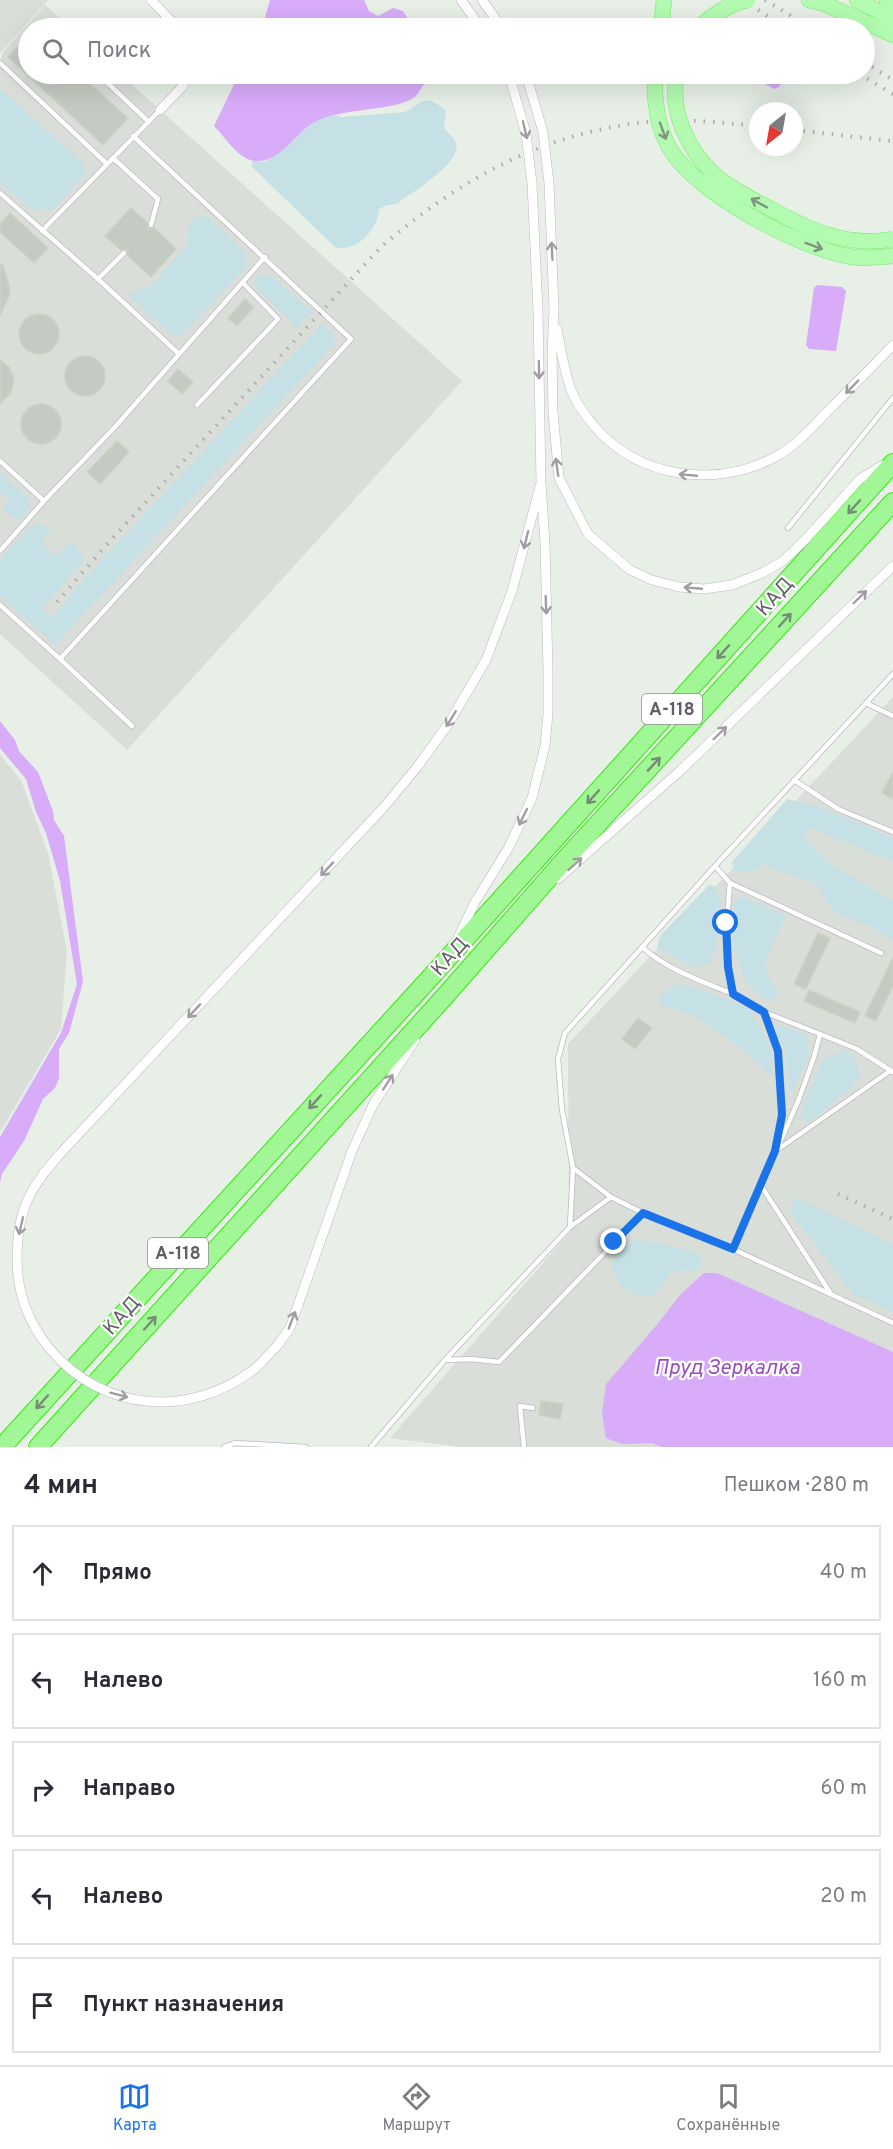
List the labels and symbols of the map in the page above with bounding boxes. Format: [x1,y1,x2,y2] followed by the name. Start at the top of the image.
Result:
[749,102,803,156] north arrow
[520,120,531,139] one-way arrow
[659,121,670,140] one-way arrow
[751,196,768,208] one-way arrow
[546,241,557,261] one-way arrow
[804,242,823,253] one-way arrow
[533,359,545,379] one-way arrow
[845,379,859,394] one-way arrow
[552,458,563,478] one-way arrow
[678,469,698,480] one-way arrow
[847,499,861,514] one-way arrow
[520,530,532,549] one-way arrow
[751,572,800,622] street label: КАД
[683,582,703,593] one-way arrow
[853,590,868,605] one-way arrow
[540,594,552,614] one-way arrow
[778,613,792,628] one-way arrow
[716,644,730,659] one-way arrow
[642,694,702,724] road number: А-118
[445,710,457,727] one-way arrow
[712,726,727,740] one-way arrow
[647,757,661,772] one-way arrow
[586,789,600,804] one-way arrow
[517,808,529,826] one-way arrow
[567,857,583,871] one-way arrow
[320,861,334,876] one-way arrow
[712,909,738,935] route start
[426,932,475,982] street label: КАД
[187,1003,201,1018] one-way arrow
[381,1073,394,1090] one-way arrow
[308,1095,322,1110] one-way arrow
[14,1216,26,1235] one-way arrow
[600,1228,626,1254] route end
[148,1238,208,1268] road number: А-118
[98,1291,147,1341] street label: КАД
[287,1312,298,1330] one-way arrow
[143,1316,157,1331] one-way arrow
[654,1355,800,1382] water label: Пруд Зеркалка
[109,1390,128,1402] one-way arrow
[35,1394,49,1409] one-way arrow

